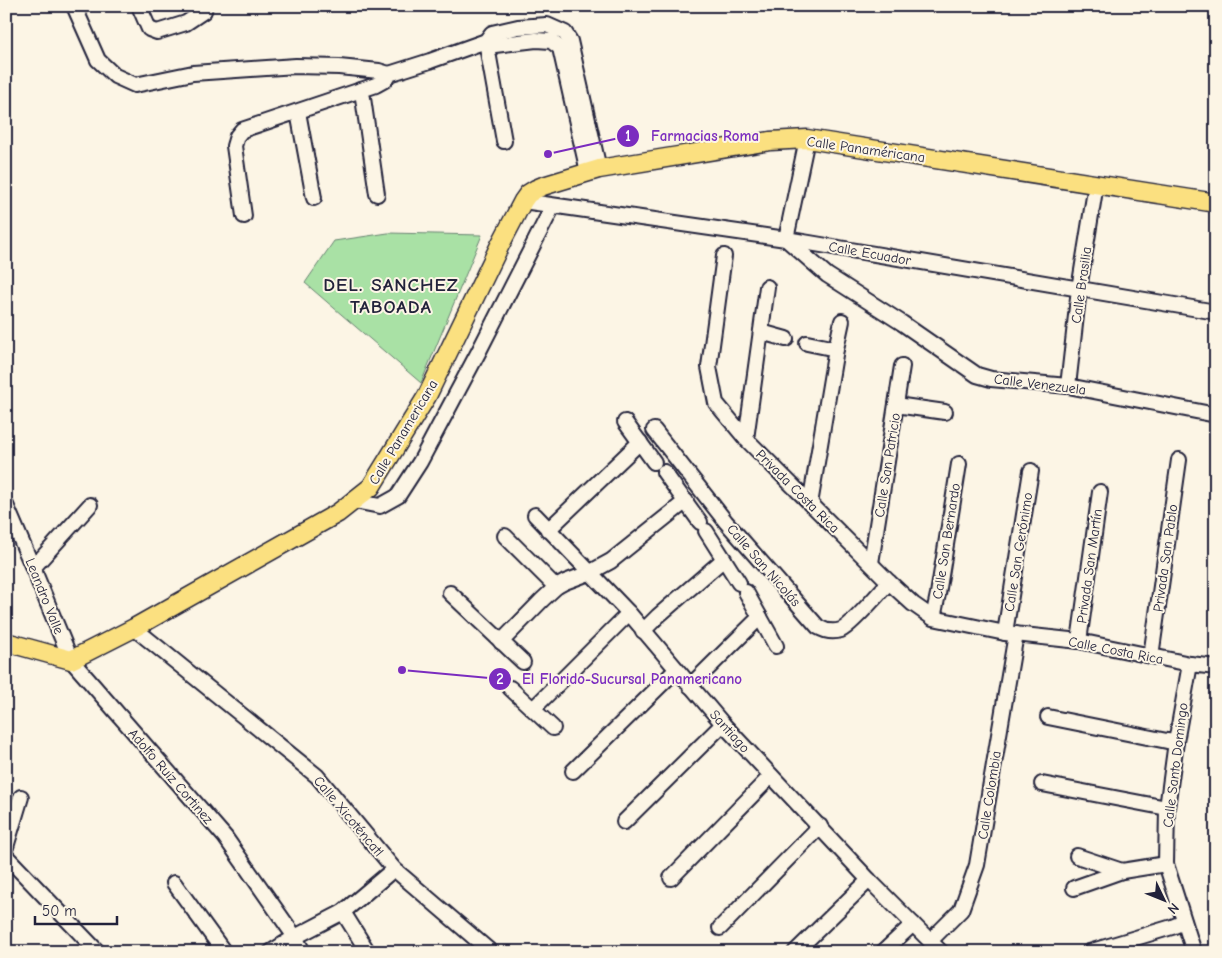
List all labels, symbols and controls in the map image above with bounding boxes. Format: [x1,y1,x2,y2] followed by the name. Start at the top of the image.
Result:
[616,121,769,151] callout: Farmacias Roma
[625,127,631,145] text: 1
[651,127,759,145] text: Farmacias Roma
[806,133,926,166] street label: Calle Panaméricana
[827,238,913,269] street label: Calle Ecuador
[1068,246,1095,325] street label: Calle Brasilia
[323,274,459,318] district label: DEL. SANCHEZ TABOADA
[993,370,1087,399] street label: Calle Venezuela
[365,377,441,488] street label: Calle Panamericana
[871,412,904,519] street label: Calle San Patricio
[752,446,843,537] street label: Privada Costa Rica
[929,482,964,600] street label: Calle San Bernardo
[1001,491,1036,613] street label: Calle San Gerónimo
[1150,503,1181,613] street label: Privada San Pablo
[1073,508,1106,624] street label: Privada San Martín
[723,521,804,610] street label: Calle San Nicolás
[22,556,68,637] street label: Leandro Valle
[1067,633,1165,668] street label: Calle Costa Rica
[487,664,752,694] callout: El Florido-Sucursal Panamericano
[496,670,504,688] text: 2
[522,670,742,688] text: El Florido-Sucursal Panamericano
[1159,702,1192,828] street label: Calle Santo Domingo
[706,706,753,756] street label: Santiago
[125,725,217,827] street label: Adolfo Ruiz Cortinez
[974,750,1005,841] street label: Calle Colombia
[310,773,387,860] street label: Calle Xicoténcatl
[1140,876,1190,926] north arrow
[35,893,118,925] scale bar
[1164,899,1182,918] text: N
[42,902,77,920] text: 50 m

